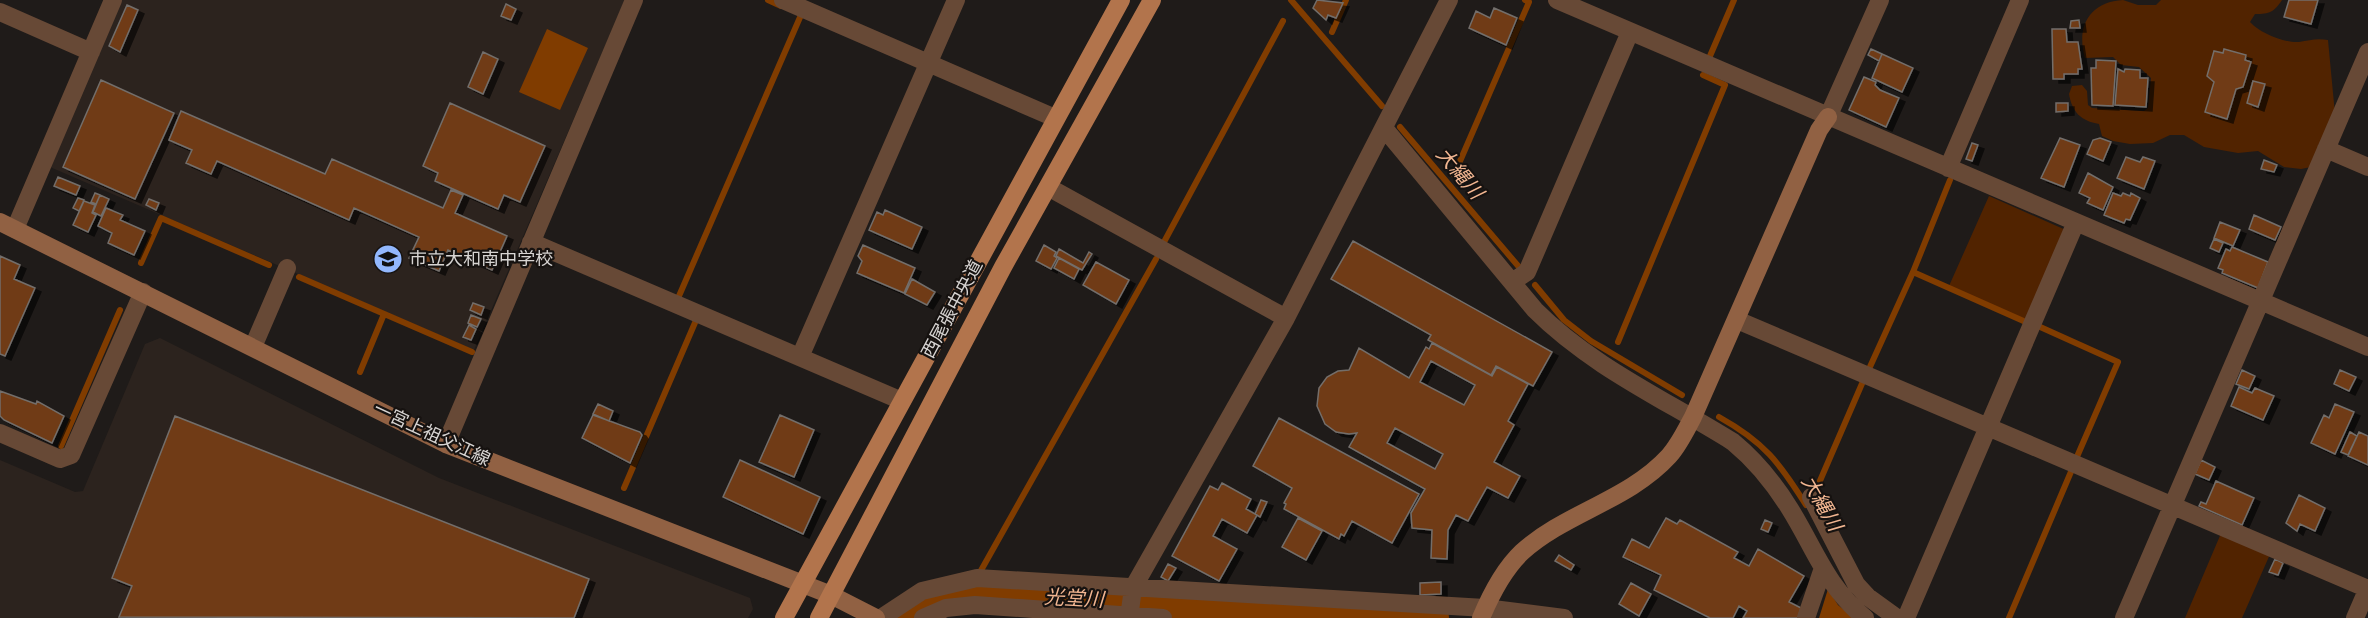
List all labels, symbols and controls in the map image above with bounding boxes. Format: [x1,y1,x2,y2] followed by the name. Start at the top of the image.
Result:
[1432,142,1490,205] water label: 大縄川
[372,243,404,275] school or university icon: 市立大和南中学校
[409,248,553,270] place label: 市立大和南中学校
[917,256,987,362] street label: 西尾張中央道
[370,397,494,471] street label: 一宮上祖父江線
[1797,471,1848,537] water label: 大縄川
[1043,584,1107,612] water label: 光堂川

